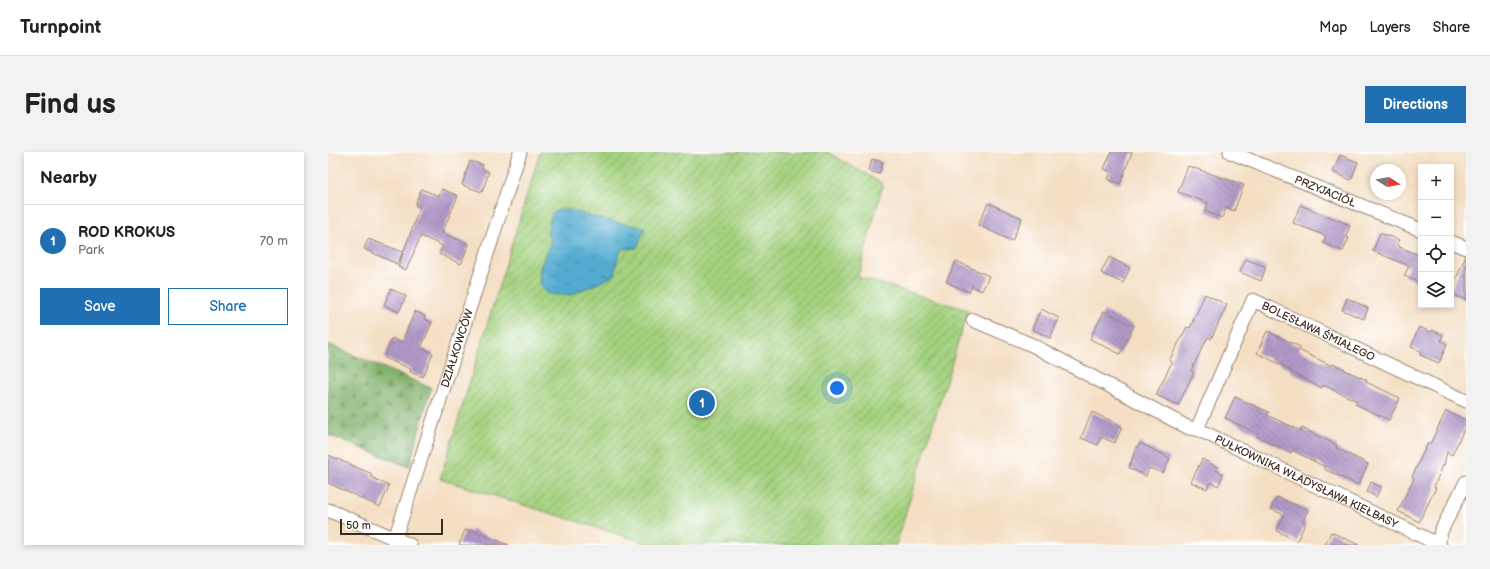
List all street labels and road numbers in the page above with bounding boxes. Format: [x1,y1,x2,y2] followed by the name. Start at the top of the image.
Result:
[1293,173,1358,209] street label: PRZYJACIÓŁ
[1260,299,1377,363] street label: BOLESŁAWA ŚMIAŁEGO
[438,307,475,389] street label: DZIAŁKOWCÓW
[1213,432,1401,531] street label: PUŁKOWNIKA WŁADYSŁAWA KIEŁBASY

